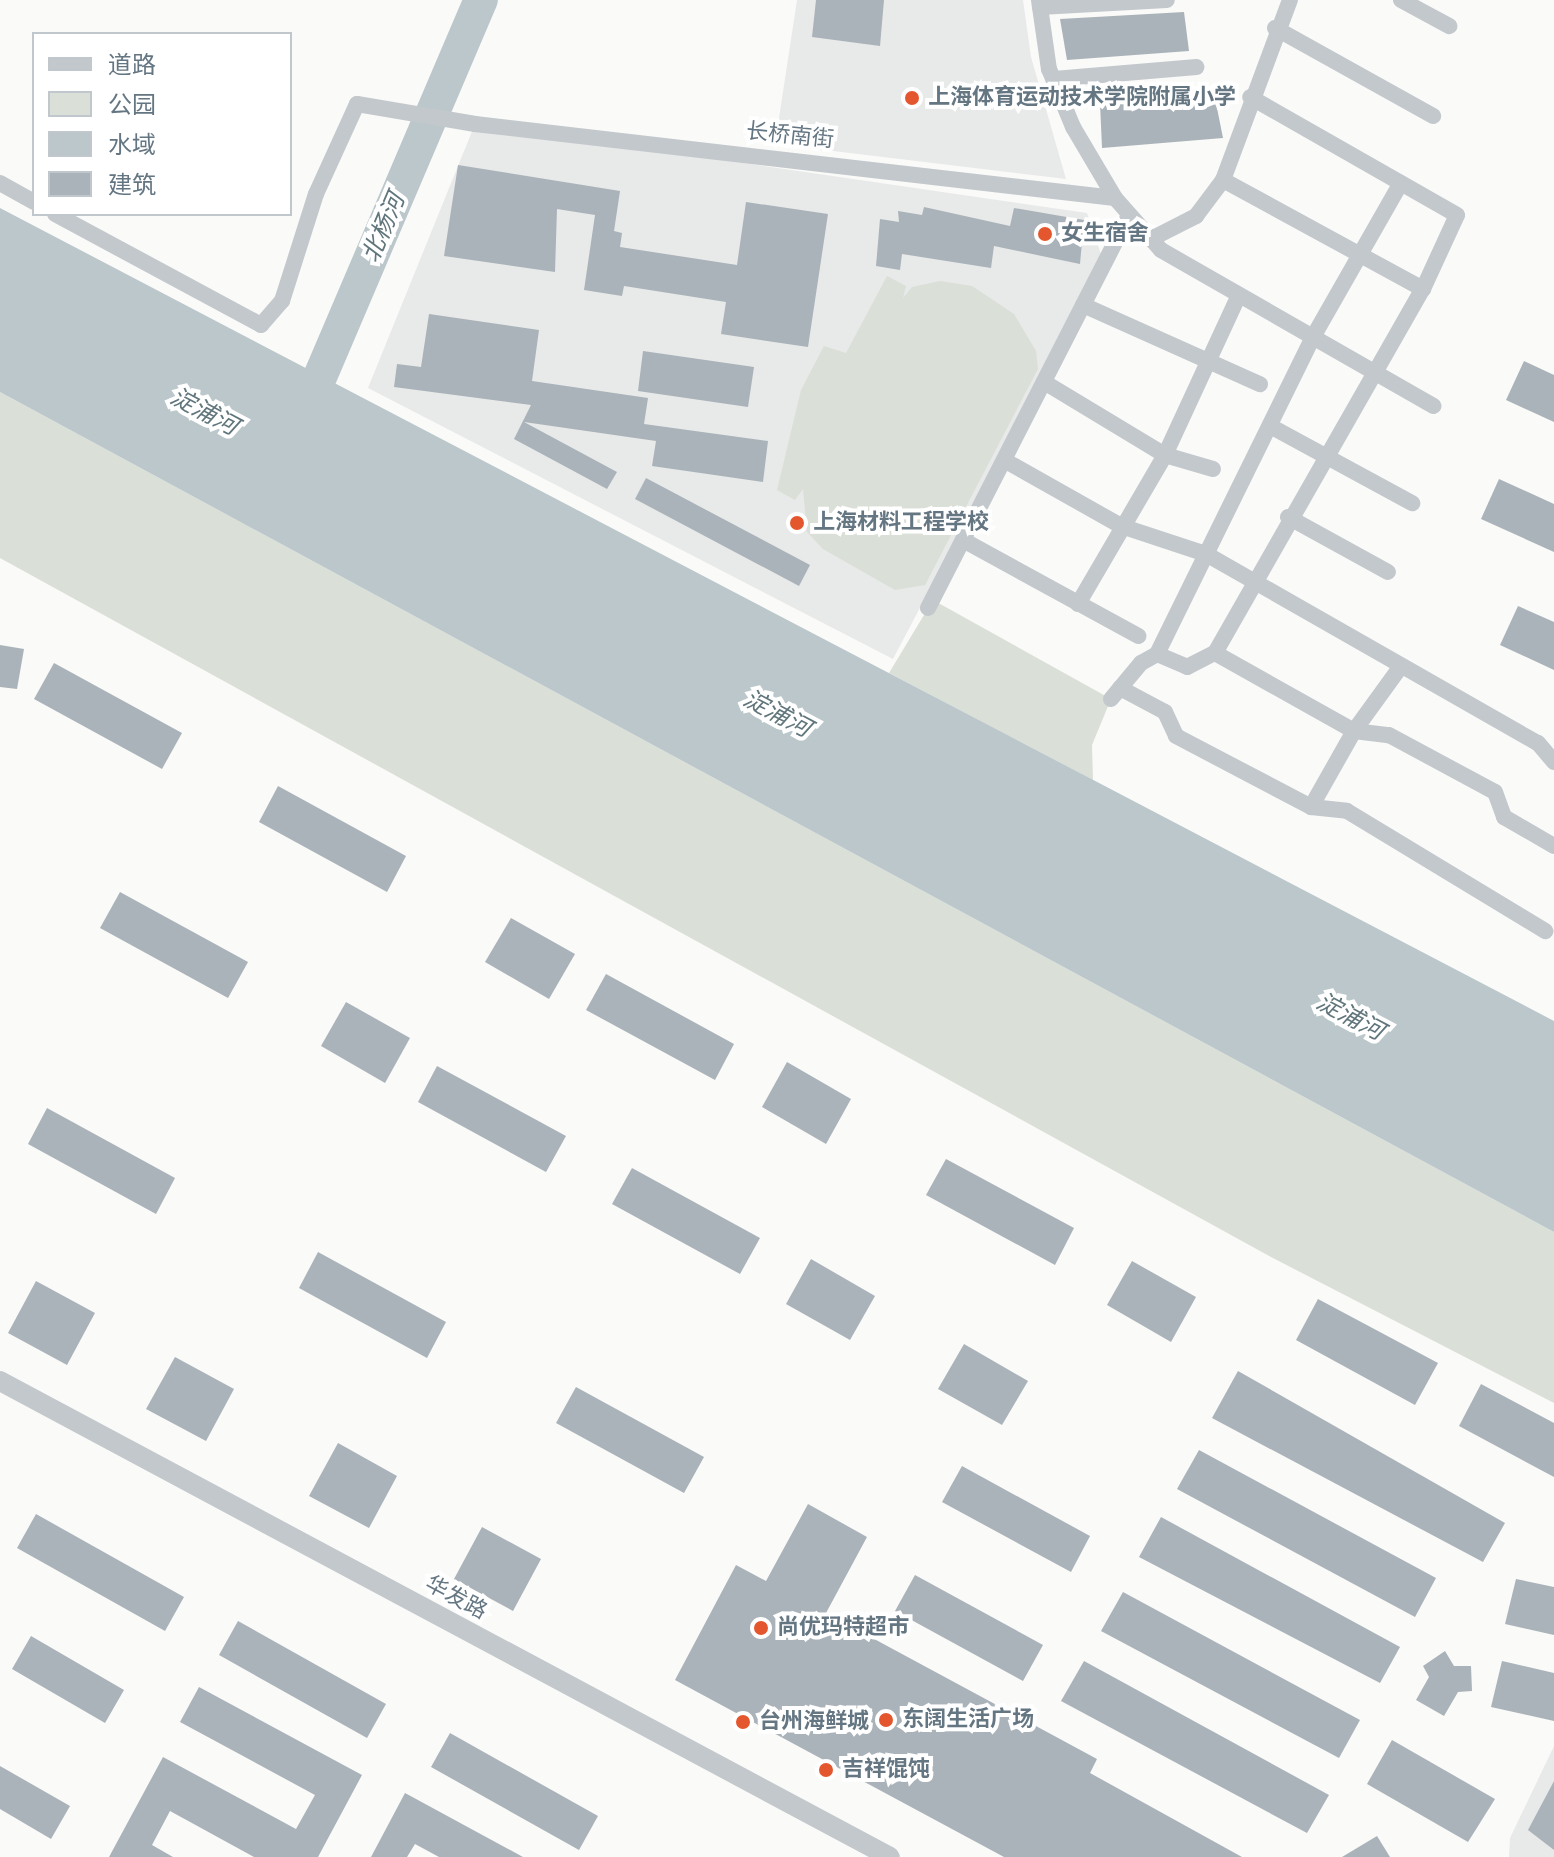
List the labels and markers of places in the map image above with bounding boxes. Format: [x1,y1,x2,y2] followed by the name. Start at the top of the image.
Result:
[928,85,1236,111] place label: 上海体育运动技术学院附属小学
[903,89,921,107] marker: 上海体育运动技术学院附属小学
[1061,221,1149,247] place label: 女生宿舍
[1036,225,1054,243] marker: 女生宿舍
[813,510,989,536] place label: 上海材料工程学校
[788,514,806,532] marker: 上海材料工程学校
[777,1615,909,1641] place label: 尚优玛特超市
[752,1619,770,1637] marker: 尚优玛特超市
[902,1707,1034,1733] place label: 东阔生活广场
[759,1709,869,1735] place label: 台州海鲜城
[877,1711,895,1729] marker: 东阔生活广场
[734,1713,752,1731] marker: 台州海鲜城
[842,1757,930,1783] place label: 吉祥馄饨
[817,1761,835,1779] marker: 吉祥馄饨

